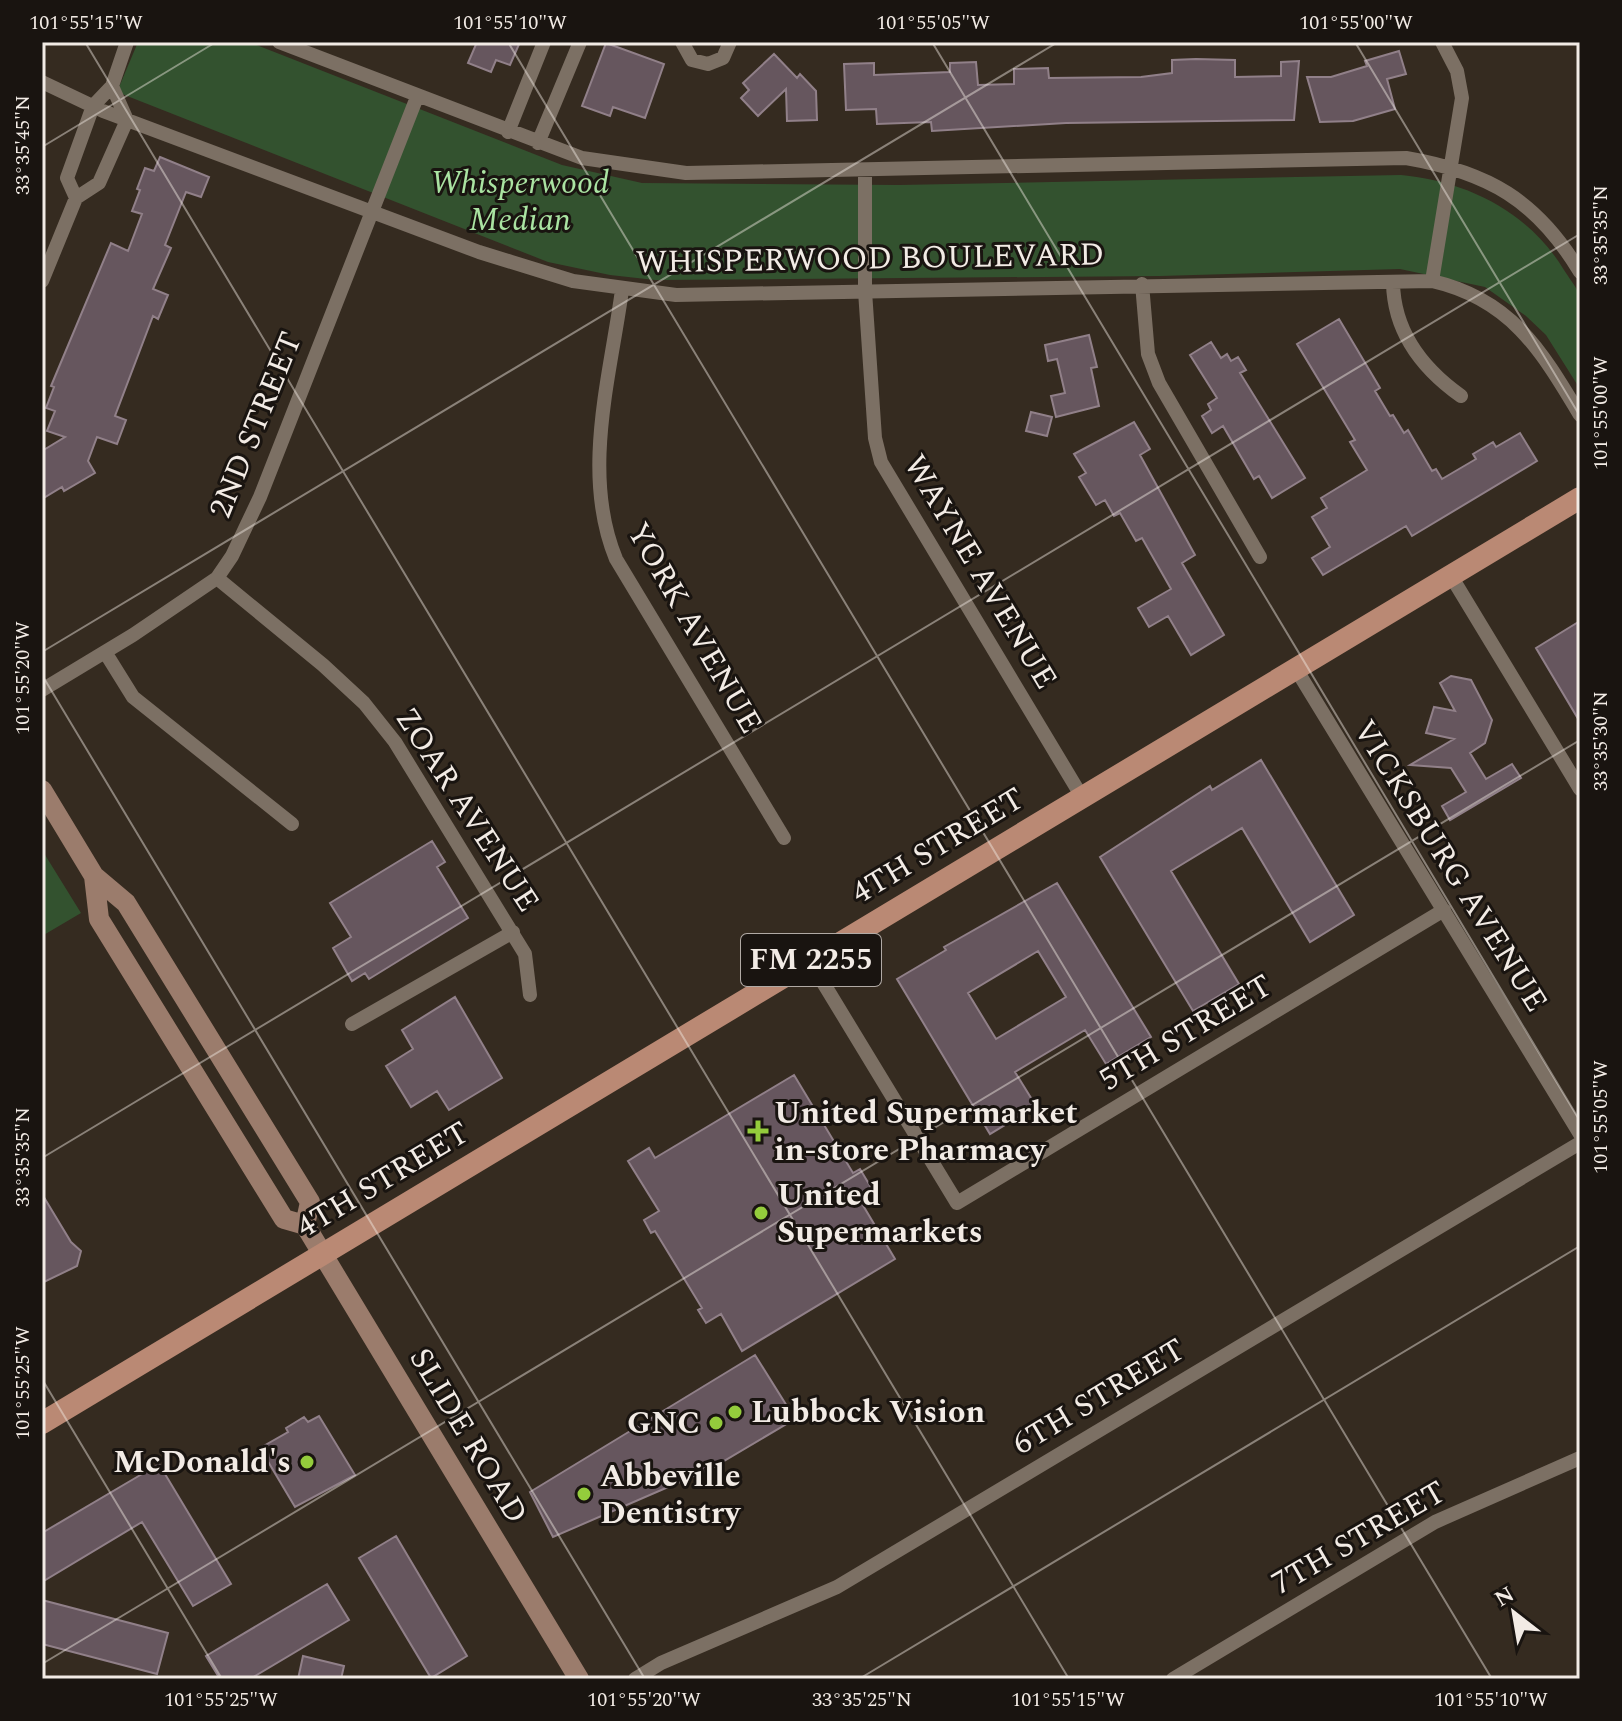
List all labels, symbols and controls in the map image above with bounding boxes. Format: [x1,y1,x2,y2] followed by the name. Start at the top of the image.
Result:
[29,8,143,38] text: 101°55'15"W
[453,8,567,38] text: 101°55'10"W
[876,8,990,38] text: 101°55'05"W
[1299,8,1413,38] text: 101°55'00"W
[8,95,38,195] text: 33°35'45"N
[431,159,609,245] park label: Whisperwood Median
[1586,185,1616,285] text: 33°35'35"N
[635,230,1105,288] street label: WHISPERWOOD BOULEVARD
[196,324,316,526] street label: 2ND STREET
[1586,356,1616,470] text: 101°55'00"W
[890,445,1070,699] street label: WAYNE AVENUE
[613,513,775,743] street label: YORK AVENUE
[8,621,38,735] text: 101°55'20"W
[1586,691,1616,791] text: 33°35'30"N
[382,698,552,922] street label: ZOAR AVENUE
[1340,710,1560,1022] street label: VICKSBURG AVENUE
[842,775,1034,917] street label: 4TH STREET
[741,934,881,986] road number: FM 2255
[1090,962,1282,1104] street label: 5TH STREET
[1586,1060,1616,1174] text: 101°55'05"W
[774,1089,1078,1175] place label: United Supermarket in-store Pharmacy
[8,1107,38,1207] text: 33°35'35"N
[287,1109,479,1251] street label: 4TH STREET
[749,1122,767,1140] marker: United Supermarket in-store Pharmacy
[777,1171,983,1257] place label: United Supermarkets
[752,1204,770,1222] marker: United Supermarkets
[8,1326,38,1440] text: 101°55'25"W
[1003,1326,1195,1468] street label: 6TH STREET
[396,1339,540,1533] street label: SLIDE ROAD
[751,1388,985,1437] place label: Lubbock Vision
[627,1399,700,1448] place label: GNC
[726,1403,744,1421] marker: Lubbock Vision
[707,1414,725,1432] marker: GNC
[113,1438,291,1487] place label: McDonald's
[600,1452,742,1538] place label: Abbeville Dentistry
[298,1453,316,1471] marker: McDonald's
[1263,1468,1455,1608] street label: 7TH STREET
[575,1485,593,1503] marker: Abbeville Dentistry
[1474,1573,1554,1653] north arrow
[1488,1578,1521,1616] text: N
[164,1685,278,1715] text: 101°55'25"W
[587,1685,701,1715] text: 101°55'20"W
[812,1685,912,1715] text: 33°35'25"N
[1011,1685,1125,1715] text: 101°55'15"W
[1434,1685,1548,1715] text: 101°55'10"W

